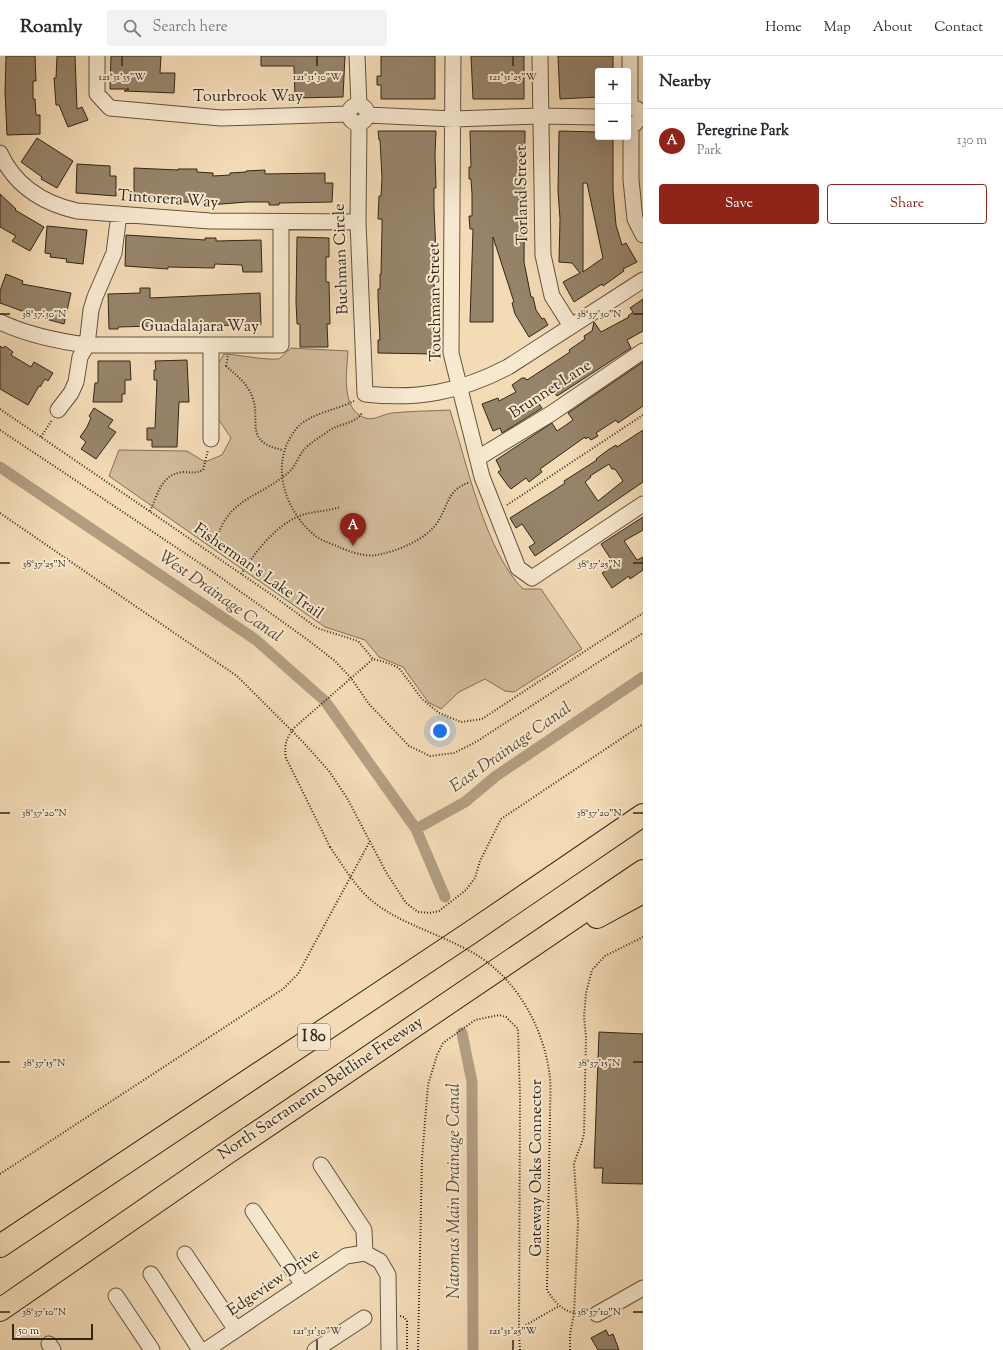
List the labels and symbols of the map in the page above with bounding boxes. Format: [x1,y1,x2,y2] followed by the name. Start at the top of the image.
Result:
[99,70,146,85] text: 121°31'35"W
[293,70,341,85] text: 121°31'30"W
[489,70,537,85] text: 121°31'25"W
[193,86,303,109] street label: Tourbrook Way
[511,145,535,245] street label: Torland Street
[117,185,219,215] street label: Tintorera Way
[329,203,355,315] street label: Buchman Circle
[423,242,449,362] street label: Touchman Street
[22,307,66,322] text: 38°37'30"N
[577,307,621,322] text: 38°37'30"N
[141,316,259,339] street label: Guadalajara Way
[505,355,597,425] street label: Brunnet Lane
[340,513,366,546] pin: A
[188,518,328,626] street label: Fisherman’s Lake Trail
[153,545,287,649] water label: West Drainage Canal
[22,557,66,572] text: 38°37'25"N
[577,557,621,572] text: 38°37'25"N
[445,697,577,799] water label: East Drainage Canal
[430,721,450,741] your location
[21,806,67,821] text: 38°37'20"N
[576,806,622,821] text: 38°37'20"N
[214,1011,428,1167] street label: North Sacramento Beltline Freeway
[298,1024,330,1050] road number: I 80
[23,1056,65,1071] text: 38°37'15"N
[578,1056,620,1071] text: 38°37'15"N
[526,1079,549,1257] street label: Gateway Oaks Connector
[443,1083,467,1299] water label: Natomas Main Drainage Canal
[223,1243,325,1323] street label: Edgeview Drive
[22,1305,66,1320] text: 38°37'10"N
[577,1305,621,1320] text: 38°37'10"N
[12,1322,93,1341] scale bar
[293,1324,341,1339] text: 121°31'30"W
[489,1324,537,1339] text: 121°31'25"W

